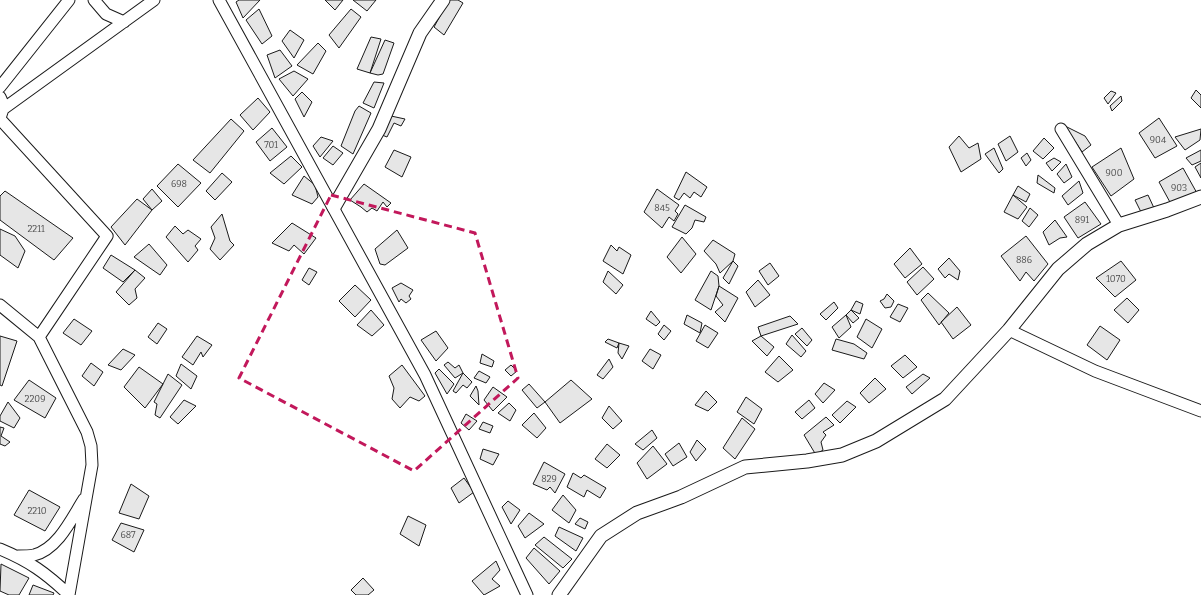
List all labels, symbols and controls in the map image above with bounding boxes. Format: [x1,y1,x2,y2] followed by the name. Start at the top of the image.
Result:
[1150,135,1167,145] house number: 904
[264,140,278,150] house number: 701
[1106,168,1123,178] house number: 900
[171,179,187,189] house number: 698
[1171,183,1187,193] house number: 903
[654,203,670,213] house number: 845
[1075,215,1090,225] house number: 891
[27,224,45,234] house number: 2211
[1016,255,1032,265] house number: 886
[1106,274,1126,284] house number: 1070
[25,394,45,404] house number: 2209
[541,474,557,484] house number: 829
[27,506,47,516] house number: 2210
[120,530,136,540] house number: 687

